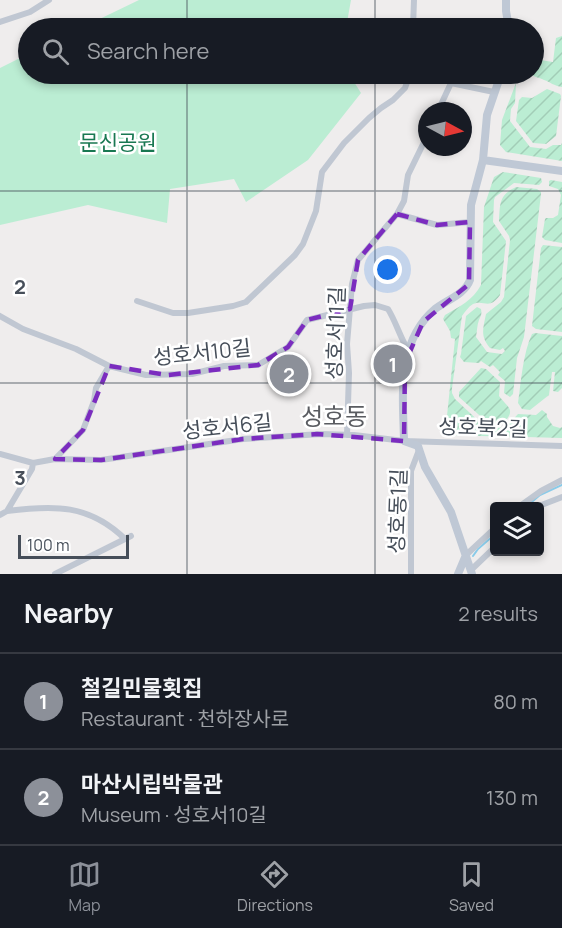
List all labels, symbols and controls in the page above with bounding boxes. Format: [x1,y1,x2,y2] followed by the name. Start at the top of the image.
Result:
[18,18,544,84] search box
[39,35,72,68] icon: search
[87,36,209,66] text: Search here
[418,102,472,156] north arrow
[79,128,157,156] park label: 문신공원
[373,255,402,284] your location
[14,273,26,300] text: 2
[319,286,351,380] street label: 성호서11길
[152,333,252,371] street label: 성호서10길
[374,342,412,386] pin: 1
[270,352,308,397] pin: 2
[301,399,367,432] district label: 성호동
[181,407,273,445] street label: 성호서6길
[438,411,528,443] street label: 성호북2길
[14,464,26,491] text: 3
[382,468,412,554] street label: 성호동1길
[490,502,544,556] map controls
[490,502,544,556] button: layers
[18,532,129,560] scale bar
[27,534,70,556] text: 100 m
[24,595,113,631] text: Nearby
[458,600,538,627] text: 2 results
[81,673,202,703] text: 철길민물횟집
[39,688,48,715] text: 1
[493,688,538,715] text: 80 m
[81,705,289,732] text: Restaurant · 천하장사로
[81,769,223,799] text: 마산시립박물관
[38,784,49,811] text: 2
[486,784,538,811] text: 130 m
[81,801,267,828] text: Museum · 성호서10길
[68,858,101,916] tab: Map
[237,858,313,916] tab: Directions
[449,858,494,916] tab: Saved

